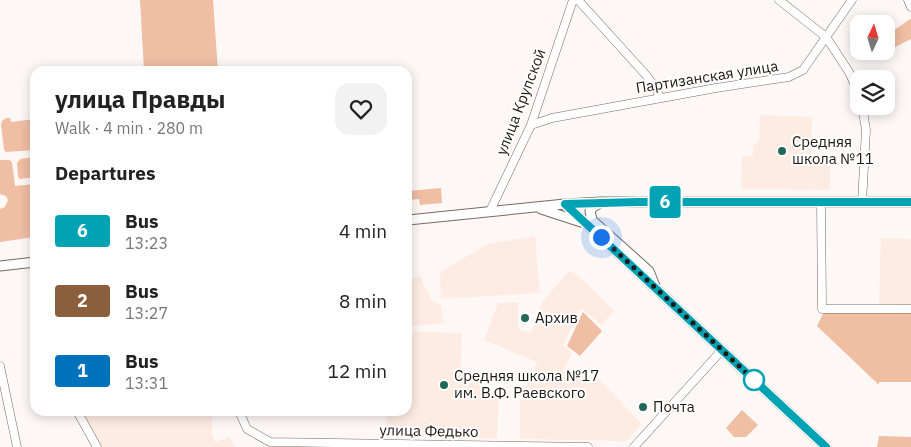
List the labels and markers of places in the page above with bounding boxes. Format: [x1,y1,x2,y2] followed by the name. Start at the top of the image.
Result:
[792,132,874,168] place label: Средняя школа №11
[776,145,788,157] marker: Средняя школа №11
[535,308,578,327] place label: Архив
[519,312,531,324] marker: Архив
[454,366,599,402] place label: Средняя школа №17 им. В.Ф. Раевского
[743,369,765,391] unlabelled marker
[438,379,450,391] marker: Средняя школа №17 им. В.Ф. Раевского
[653,397,695,416] place label: Почта
[637,401,649,413] marker: Почта

